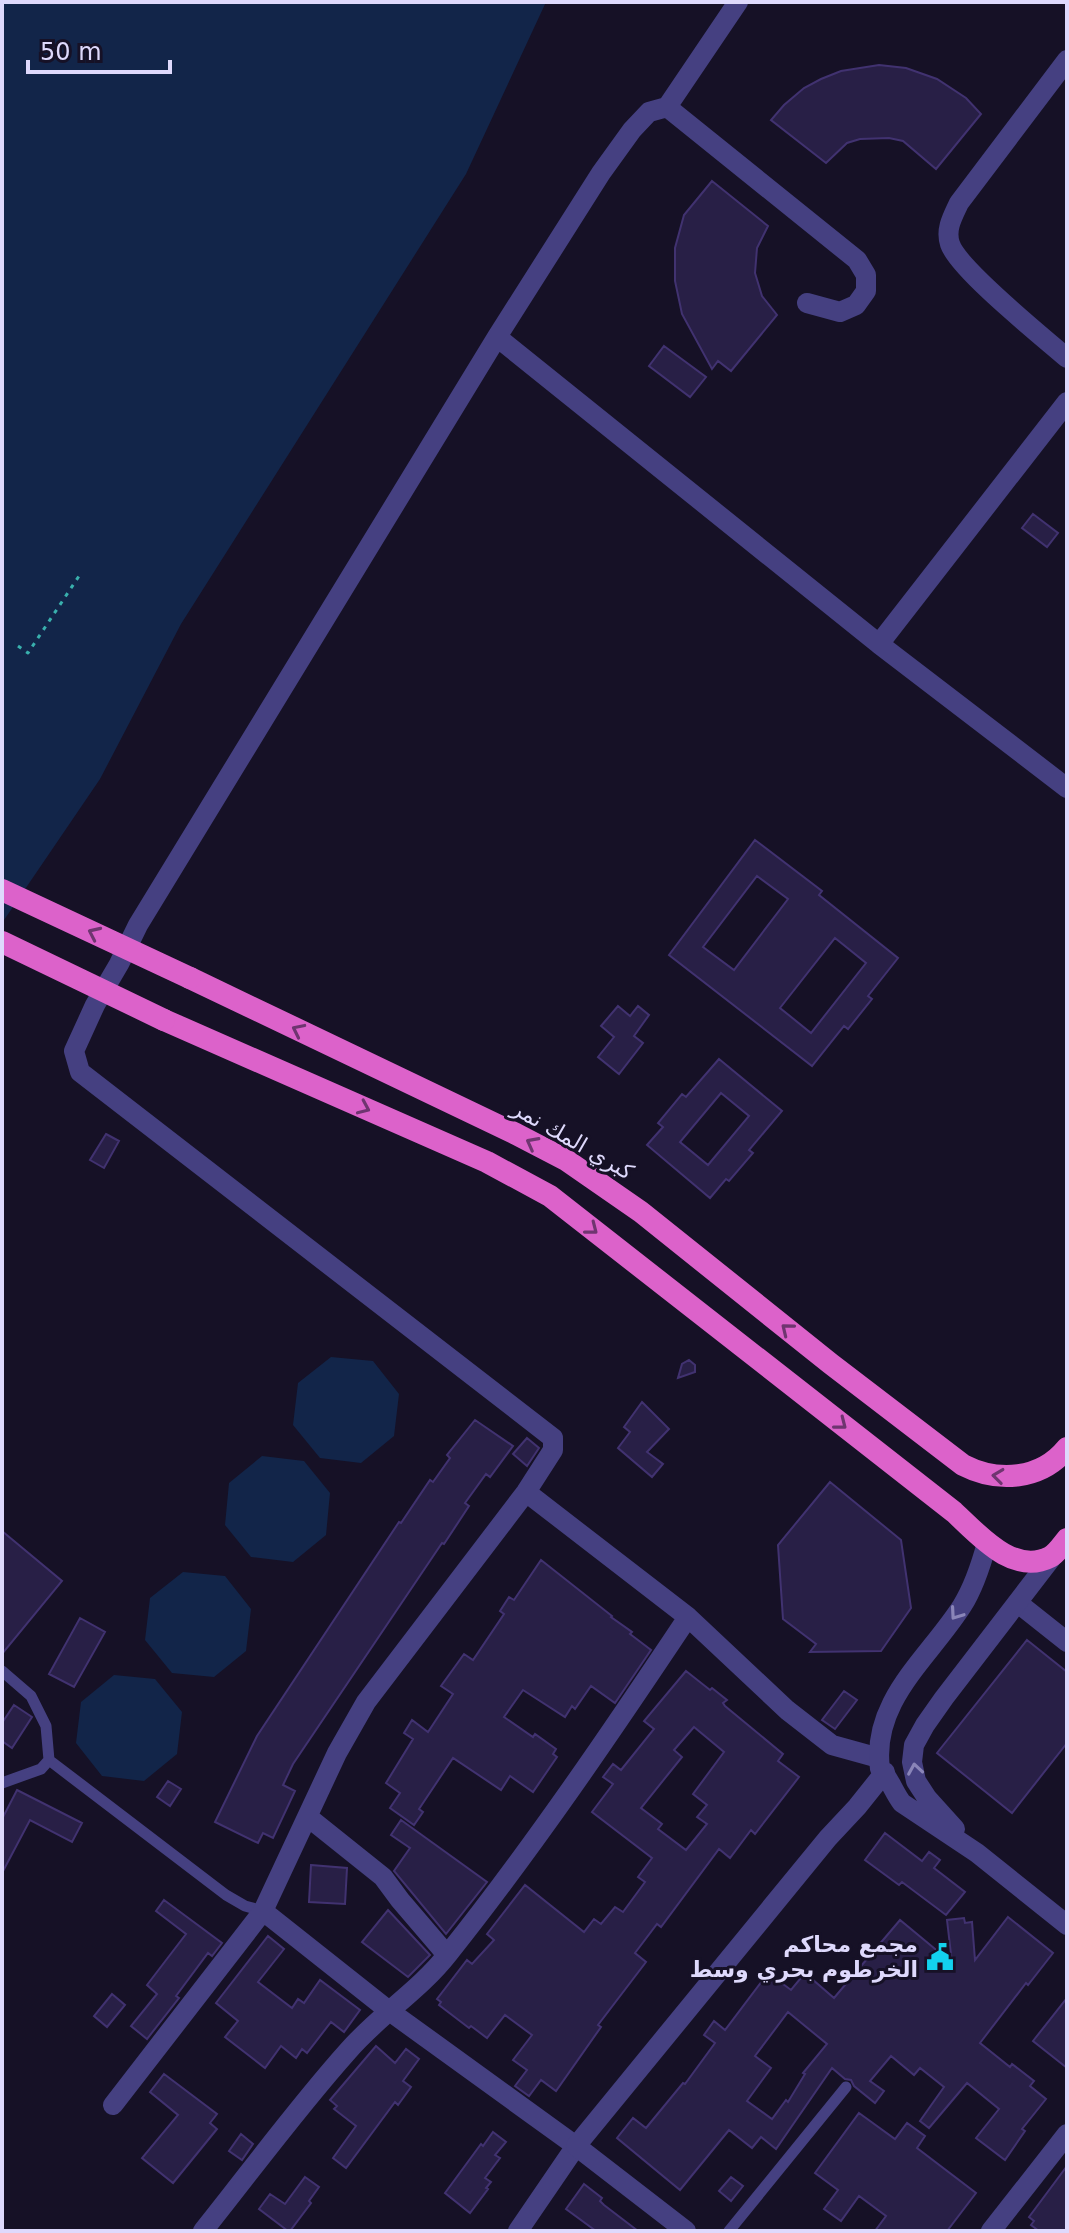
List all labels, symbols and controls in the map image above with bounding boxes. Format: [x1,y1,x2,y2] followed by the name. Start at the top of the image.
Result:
[28,24,170,74] scale bar
[40,38,102,66] text: 50 m
[88,927,103,943] one-way arrow
[291,1025,306,1040] one-way arrow
[507,1095,638,1185] street label: كبري المك نمر
[355,1098,370,1114] one-way arrow
[526,1137,541,1152] one-way arrow
[583,1219,597,1234] one-way arrow
[781,1324,796,1338] one-way arrow
[832,1414,846,1429] one-way arrow
[991,1467,1004,1484] one-way arrow
[951,1605,966,1619] one-way arrow
[907,1763,924,1776] one-way arrow
[690,1932,918,1983] place label: مجمع محاكم الخرطوم بحري وسط
[925,1942,955,1972] public building icon: مجمع محاكم الخرطوم بحري وسط

